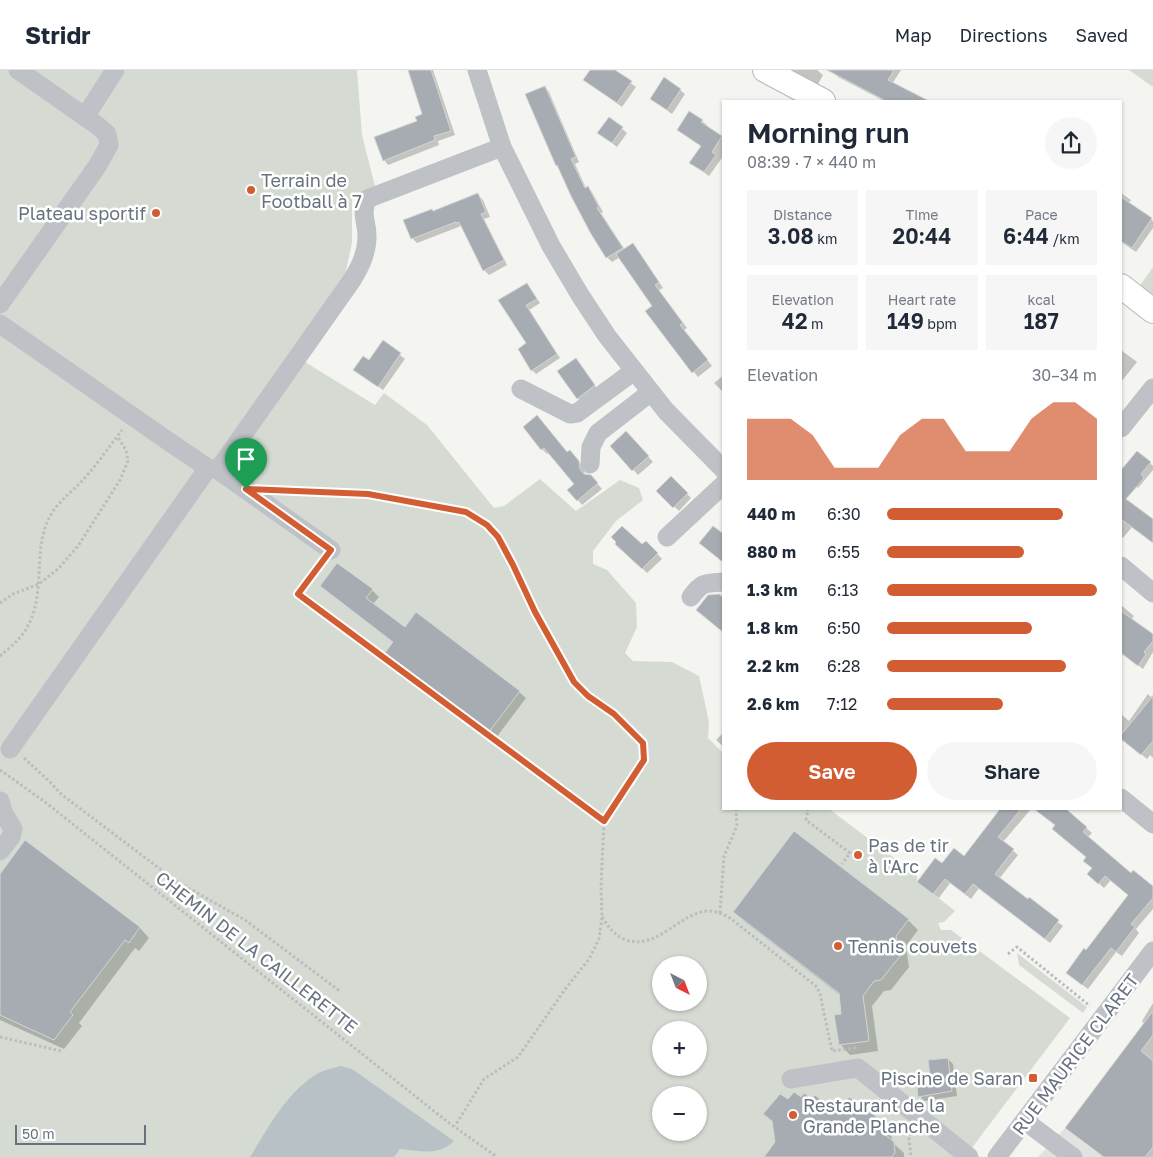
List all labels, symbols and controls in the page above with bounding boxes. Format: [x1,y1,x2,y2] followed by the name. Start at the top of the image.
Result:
[25,20,91,49] text: Stridr
[895,24,931,46] text: Map
[959,24,1047,46] text: Directions
[1075,24,1128,46] text: Saved
[747,116,910,149] text: Morning run
[1045,117,1097,169] button: share
[747,152,876,172] text: 08:39 · 7 × 440 m
[261,169,362,212] place label: Terrain de Football à 7
[245,184,257,196] marker: Terrain de Football à 7
[18,202,146,224] place label: Plateau sportif
[773,206,832,223] text: Distance
[906,206,938,223] text: Time
[1025,206,1058,223] text: Pace
[150,207,162,219] marker: Plateau sportif
[768,223,814,249] text: 3.08
[893,223,951,249] text: 20:44
[1003,223,1049,249] text: 6:44
[814,230,837,247] text: km
[1049,230,1080,247] text: /km
[772,291,834,308] text: Elevation
[888,291,956,308] text: Heart rate
[1028,291,1055,308] text: kcal
[782,308,808,334] text: 42
[887,308,924,334] text: 149
[1024,308,1059,334] text: 187
[808,315,824,332] text: m
[924,315,957,332] text: bpm
[747,365,818,385] text: Elevation
[1032,365,1097,385] text: 30–34 m
[225,438,267,489] pin
[232,445,260,473] icon: arrive
[747,504,795,524] text: 440 m
[827,504,861,524] text: 6:30
[747,542,796,562] text: 880 m
[827,542,860,562] text: 6:55
[747,580,797,600] text: 1.3 km
[827,580,859,600] text: 6:13
[747,618,798,638] text: 1.8 km
[827,618,861,638] text: 6:50
[747,656,799,676] text: 2.2 km
[827,656,861,676] text: 6:28
[747,694,799,714] text: 2.6 km
[827,694,857,714] text: 7:12
[747,742,917,800] button: Save
[927,742,1097,800] button: Share
[868,834,949,877] place label: Pas de tir à l'Arc
[852,849,864,861] marker: Pas de tir à l'Arc
[152,866,362,1038] street label: CHEMIN DE LA CAILLERETTE
[848,935,977,957] place label: Tennis couvets
[832,940,844,952] marker: Tennis couvets
[652,956,708,1011] north arrow
[652,956,707,1141] map controls
[1007,969,1143,1139] street label: RUE MAURICE CLARET
[652,1021,707,1076] button: +
[880,1067,1023,1089] place label: Piscine de Saran
[1027,1072,1039,1084] marker: Piscine de Saran
[652,1086,707,1141] button: −
[803,1094,945,1137] place label: Restaurant de la Grande Planche
[787,1109,799,1121] marker: Restaurant de la Grande Planche
[15,1122,146,1145] scale bar
[22,1125,55,1142] text: 50 m

